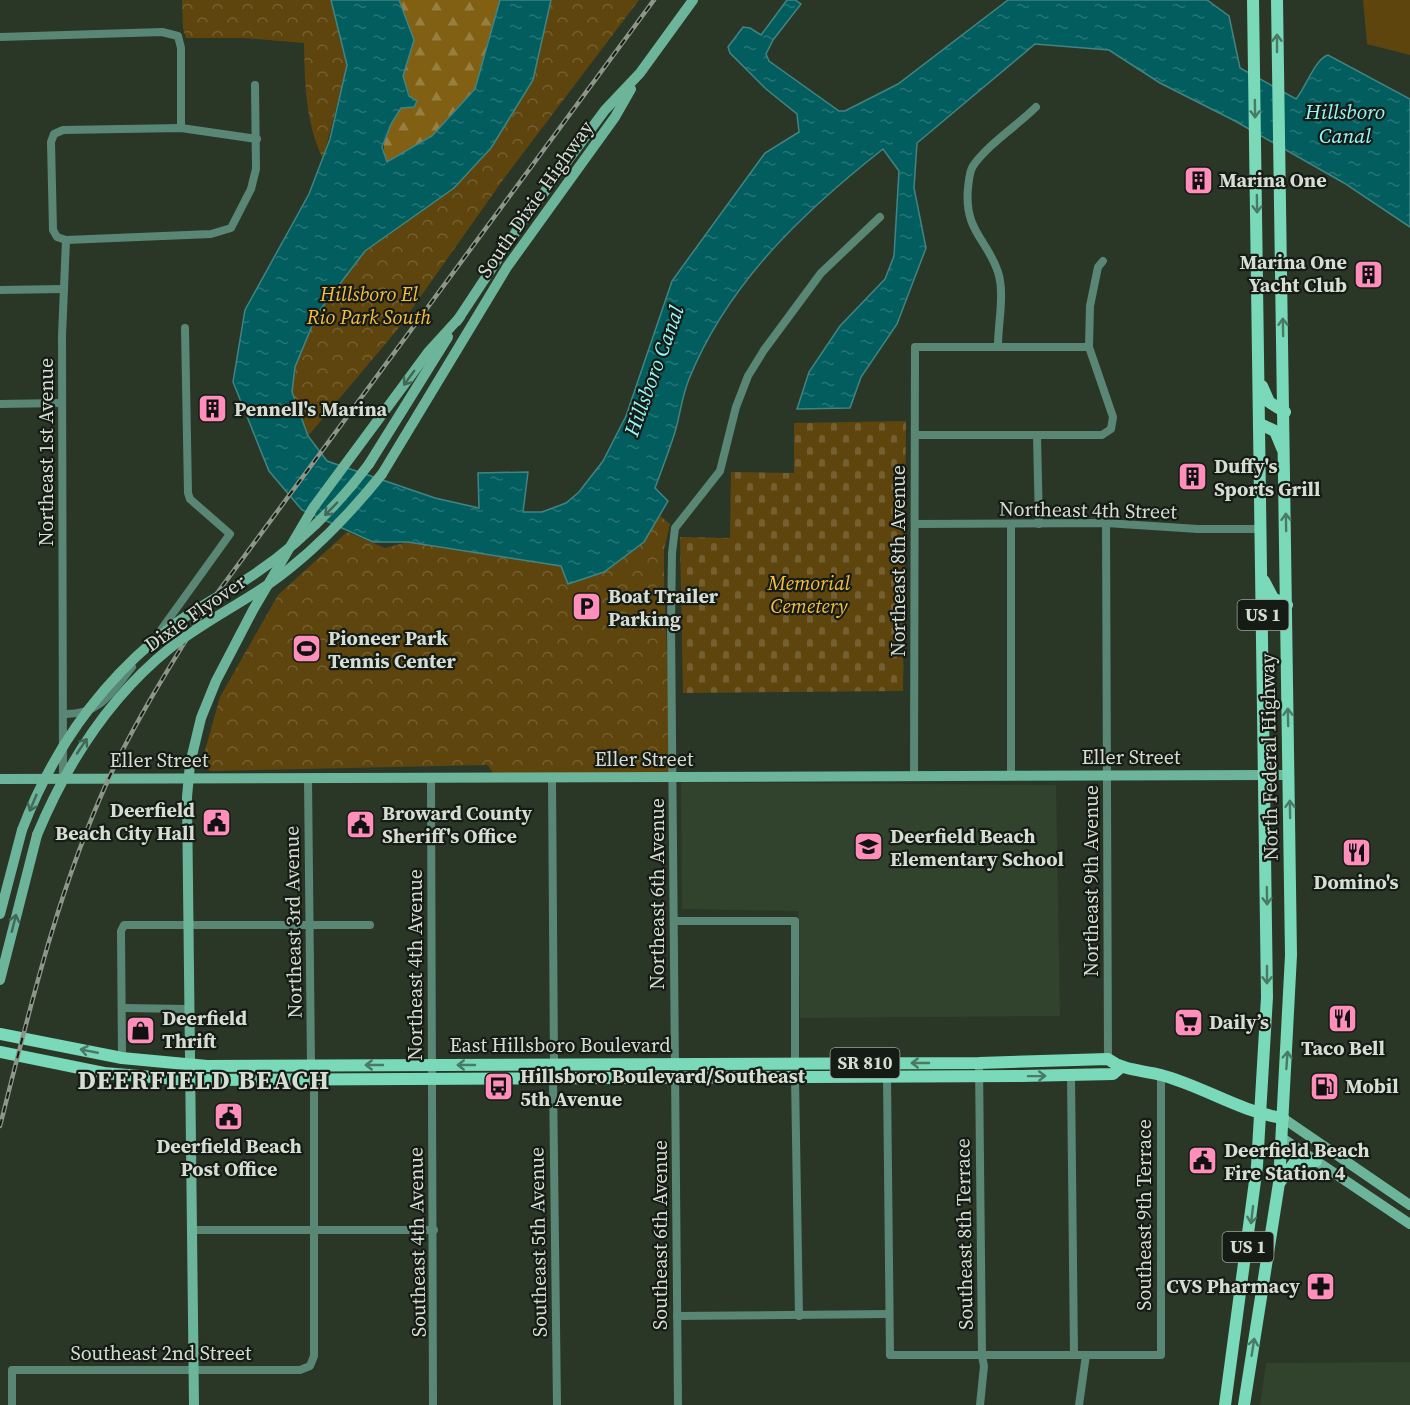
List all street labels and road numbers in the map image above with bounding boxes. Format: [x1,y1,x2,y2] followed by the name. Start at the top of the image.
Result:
[470,114,600,283] street label: South Dixie Highway
[32,358,60,546] street label: Northeast 1st Avenue
[884,465,912,657] street label: Northeast 8th Avenue
[999,494,1178,526] street label: Northeast 4th Street
[139,567,252,658] street label: Dixie Flyover
[1238,600,1288,630] road number: US 1
[1253,652,1285,861] street label: North Federal Highway
[1082,743,1181,771] street label: Eller Street
[595,745,694,773] street label: Eller Street
[110,746,209,774] street label: Eller Street
[1077,785,1105,977] street label: Northeast 9th Avenue
[643,798,671,990] street label: Northeast 6th Avenue
[277,825,309,1019] street label: Northeast 3rd Avenue
[401,869,429,1061] street label: Northeast 4th Avenue
[449,1031,671,1059] street label: East Hillsboro Boulevard
[830,1048,900,1078] road number: SR 810
[1130,1119,1158,1311] street label: Southeast 9th Terrace
[948,1138,980,1330] street label: Southeast 8th Terrace
[646,1140,674,1330] street label: Southeast 6th Avenue
[401,1147,433,1337] street label: Southeast 4th Avenue
[522,1147,554,1337] street label: Southeast 5th Avenue
[1222,1232,1274,1262] road number: US 1
[70,1339,252,1367] street label: Southeast 2nd Street

